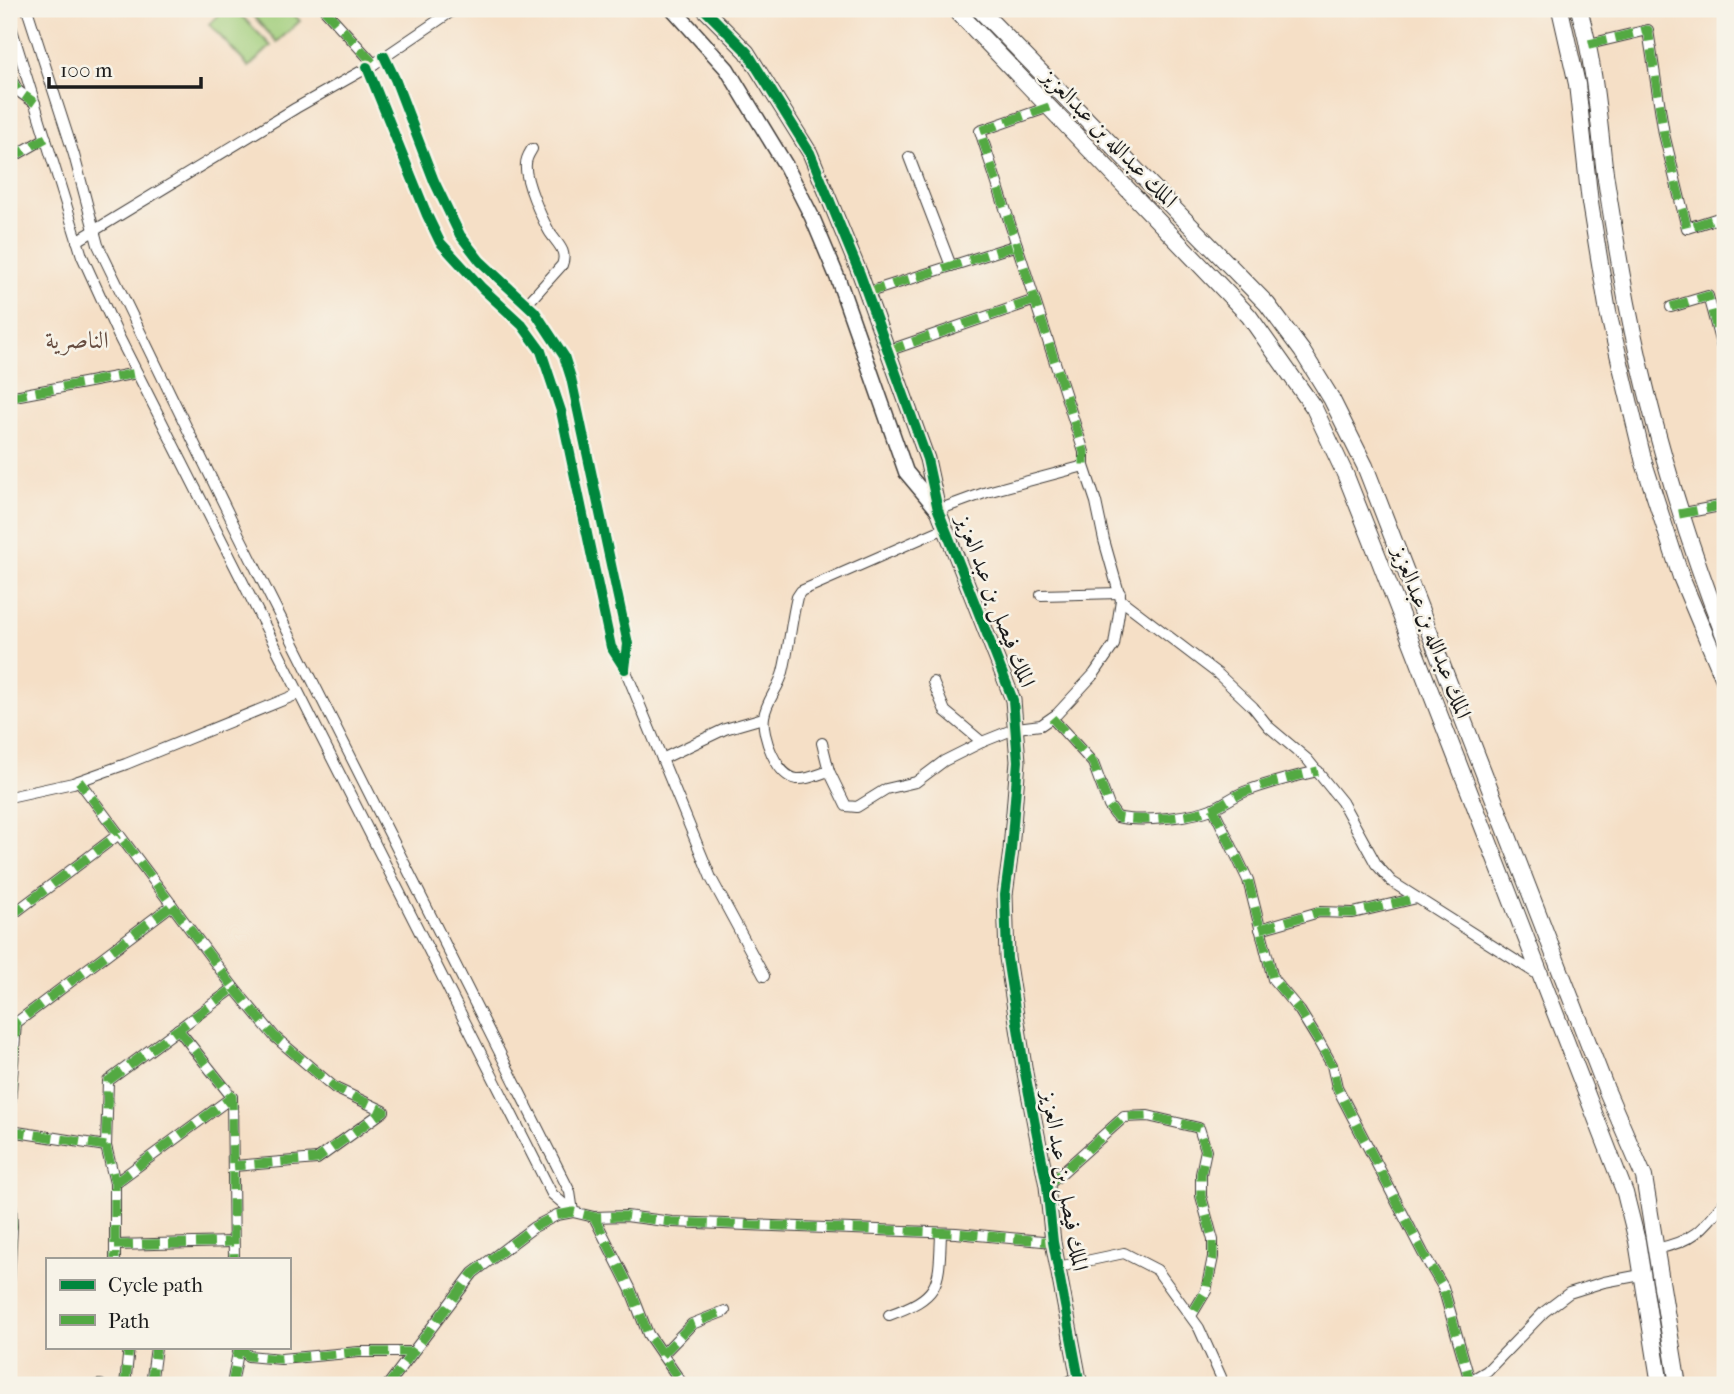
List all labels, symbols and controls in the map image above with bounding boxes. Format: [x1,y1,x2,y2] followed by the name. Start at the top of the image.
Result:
[49,46,201,90] scale bar
[60,58,113,82] text: 100 m
[1035,61,1183,214] street label: الملك عبدالله بن عبدالعزيز
[45,326,109,356] district label: الناصرية
[947,509,1041,692] street label: الملك فيصل بن عبد العزيز
[1385,540,1477,723] street label: الملك عبدالله بن عبدالعزيز
[1033,1087,1094,1274] street label: الملك فيصل بن عبد العزيز
[46,1258,290,1348] legend
[108,1273,203,1297] text: Cycle path
[108,1309,150,1333] text: Path

